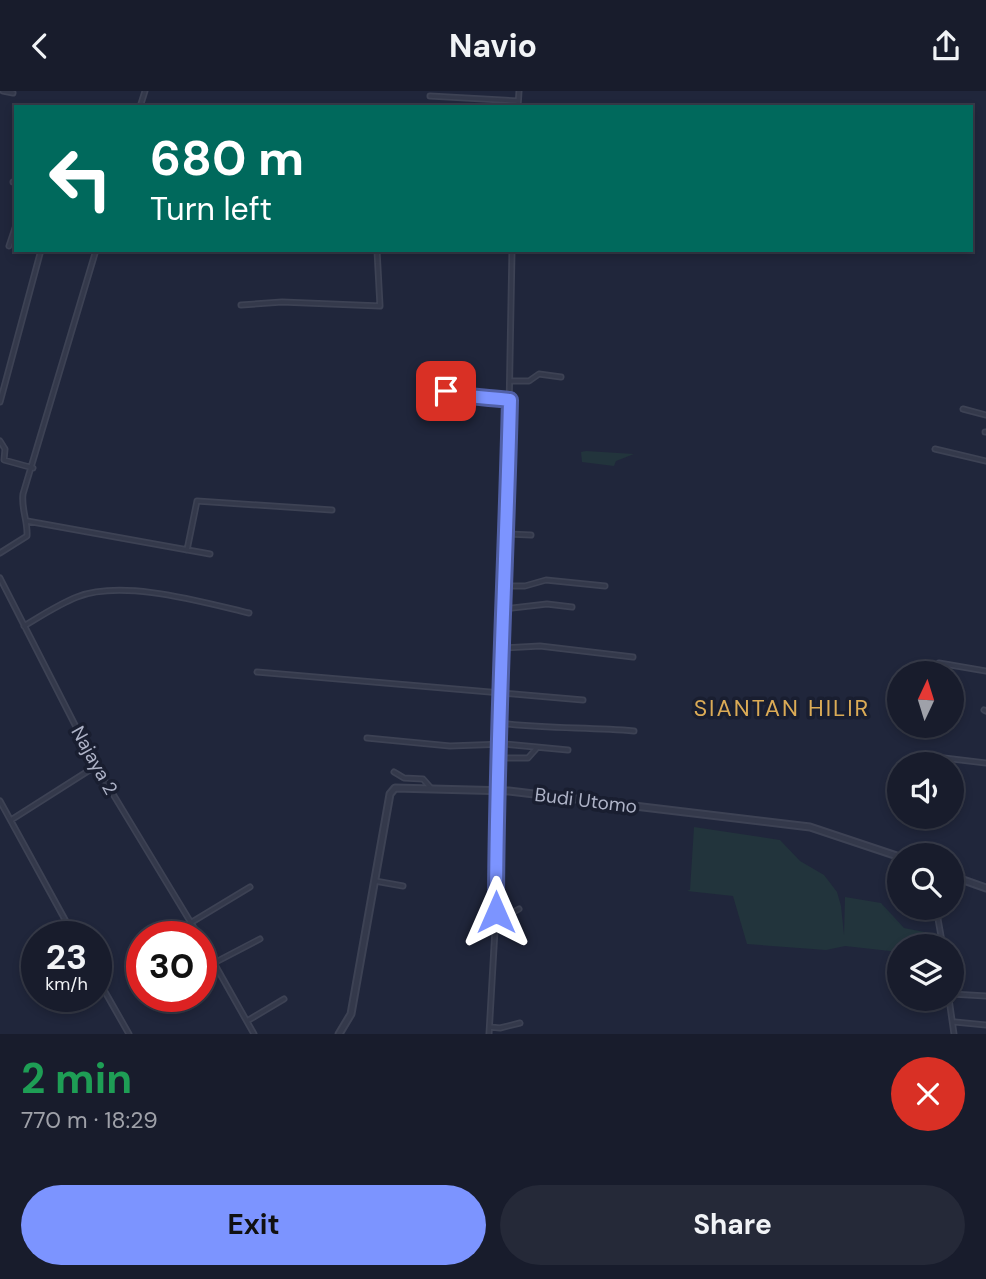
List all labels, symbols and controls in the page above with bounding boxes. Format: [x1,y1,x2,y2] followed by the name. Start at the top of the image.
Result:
[449,25,537,67] text: Navio
[21,27,59,65] icon: back
[927,27,965,65] icon: share
[150,126,304,190] text: 680 m
[35,133,126,224] icon: left
[150,188,272,230] text: Turn left
[416,361,476,421] pin
[427,372,465,410] icon: arrive
[887,661,964,739] north arrow
[887,661,964,1011] map controls
[694,693,870,723] district label: SIANTAN HILIR
[66,722,124,799] street label: Najaya 2
[887,752,964,829] button: sound
[533,782,639,819] street label: Budi Utomo
[887,843,964,920] button: search
[459,875,533,949] position arrow
[126,921,217,1012] speed limit sign: 30
[46,934,87,980] text: 23
[887,934,964,1011] button: layers
[45,972,88,996] text: km/h
[21,1051,132,1106] text: 2 min
[891,1057,965,1131] button: close
[21,1105,158,1135] text: 770 m · 18:29
[21,1185,486,1265] button: Exit
[500,1185,965,1265] button: Share

